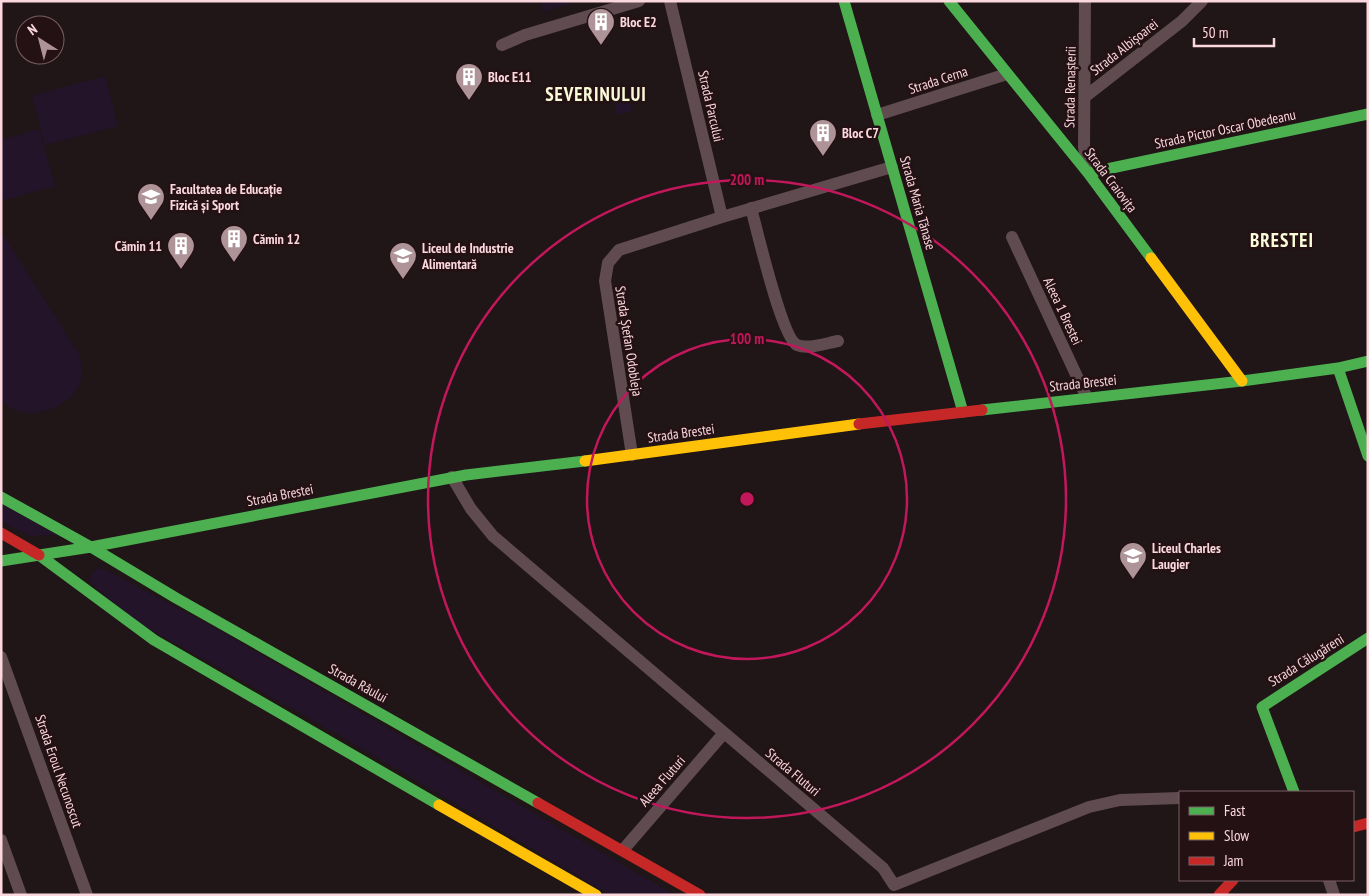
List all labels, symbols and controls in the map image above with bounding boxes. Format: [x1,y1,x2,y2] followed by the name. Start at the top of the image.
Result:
[586,7,616,46] building icon: Bloc E2
[620,13,657,31] place label: Bloc E2
[15,15,65,65] north arrow
[1086,15,1162,79] street label: Strada Albișoarei
[1194,15,1274,47] scale bar
[24,20,41,39] text: N
[1202,23,1228,42] text: 50 m
[1060,46,1080,128] street label: Strada Renașterii
[454,62,484,101] building icon: Bloc E11
[906,62,970,98] street label: Strada Cerna
[488,68,531,86] place label: Bloc E11
[694,69,728,143] street label: Strada Parcului
[545,82,647,106] district label: SEVERINULUI
[1153,105,1297,153] street label: Strada Pictor Oscar Obedeanu
[808,118,838,157] building icon: Bloc C7
[842,124,879,142] place label: Bloc C7
[1081,144,1141,216] street label: Strada Craiovița
[896,154,940,252] street label: Strada Maria Tănase
[730,170,764,189] text: 200 m
[170,180,282,214] place label: Facultatea de Educație Fizică și Sport
[136,182,166,221] school or university icon: Facultatea de Educație Fizică și Sport
[219,224,249,263] building icon: Cămin 12
[1250,228,1314,252] district label: BRESTEI
[253,230,300,248] place label: Cămin 12
[166,231,196,270] building icon: Cămin 11
[115,237,162,255] place label: Cămin 11
[421,239,514,273] place label: Liceul de Industrie Alimentară
[388,241,418,280] school or university icon: Liceul de Industrie Alimentară
[1039,274,1087,348] street label: Aleea 1 Brestei
[611,285,647,397] street label: Strada Ștefan Odobleja
[730,329,764,348] text: 100 m
[1049,371,1117,395] street label: Strada Brestei
[646,419,716,447] street label: Strada Brestei
[245,480,315,510] street label: Strada Brestei
[738,490,756,508] centre of rings
[1152,539,1221,573] place label: Liceul Charles Laugier
[1118,541,1148,580] school or university icon: Liceul Charles Laugier
[1265,630,1347,690] street label: Strada Călugăreni
[325,659,391,707] street label: Strada Râului
[31,712,87,830] street label: Strada Eroul Necunoscut
[762,744,824,800] street label: Strada Fluturi
[635,752,689,810] street label: Aleea Fluturi
[1179,791,1354,881] legend
[1224,801,1245,820] text: Fast
[1224,826,1249,845] text: Slow
[1223,851,1243,870] text: Jam

